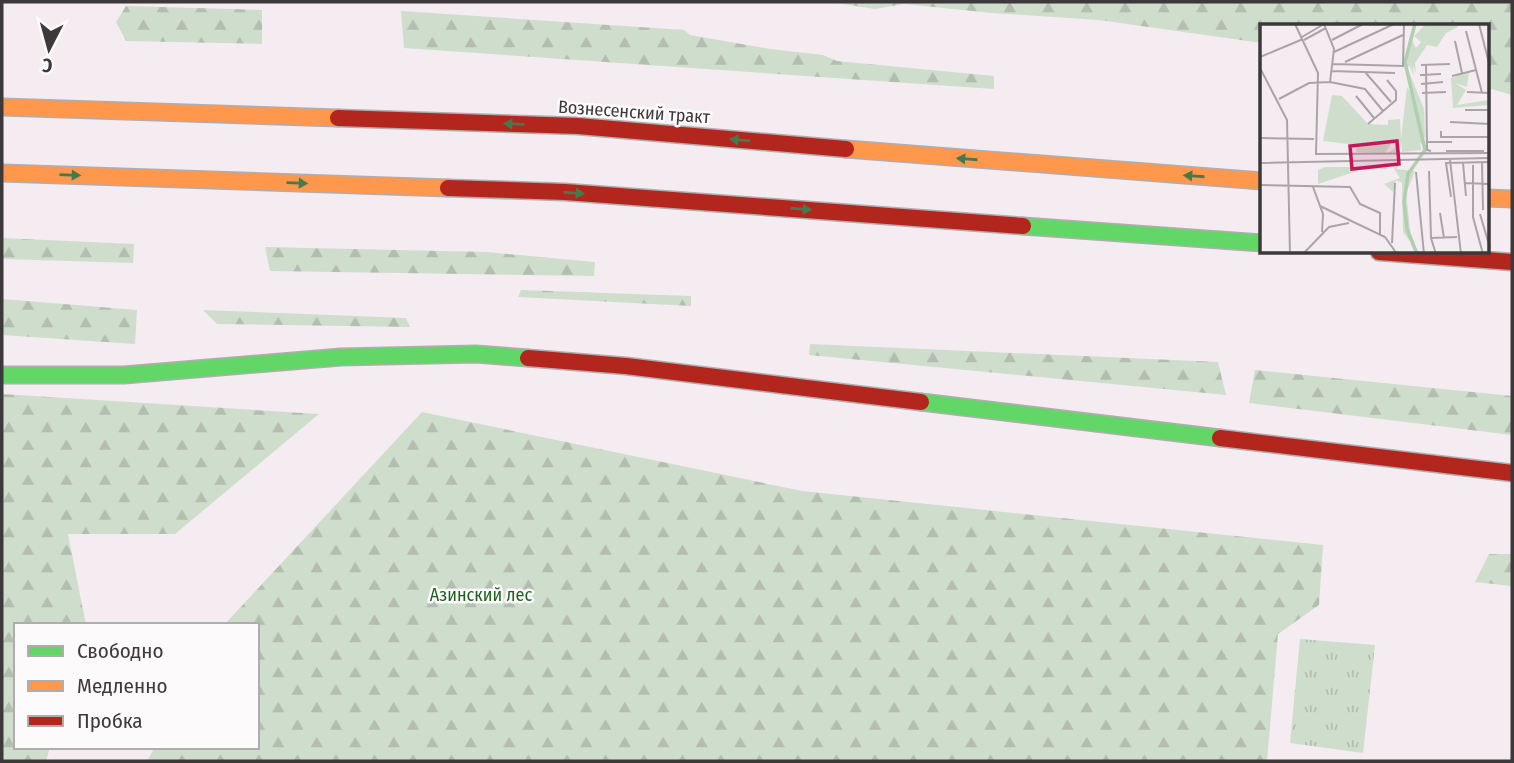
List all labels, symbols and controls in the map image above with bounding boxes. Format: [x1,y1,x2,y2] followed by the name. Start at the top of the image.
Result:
[14,14,84,84] north arrow
[1260,24,1490,254] inset map
[41,53,53,77] text: С
[557,96,711,128] street label: Вознесенский тракт
[502,118,524,129] one-way arrow
[729,134,751,145] one-way arrow
[956,153,978,164] one-way arrow
[59,169,81,180] one-way arrow
[1183,170,1205,181] one-way arrow
[287,177,309,188] one-way arrow
[563,188,585,199] one-way arrow
[790,204,812,215] one-way arrow
[430,584,532,606] park label: Азинский лес
[14,623,259,749] legend
[77,638,163,664] text: Свободно
[77,673,167,699] text: Медленно
[77,708,143,734] text: Пробка

